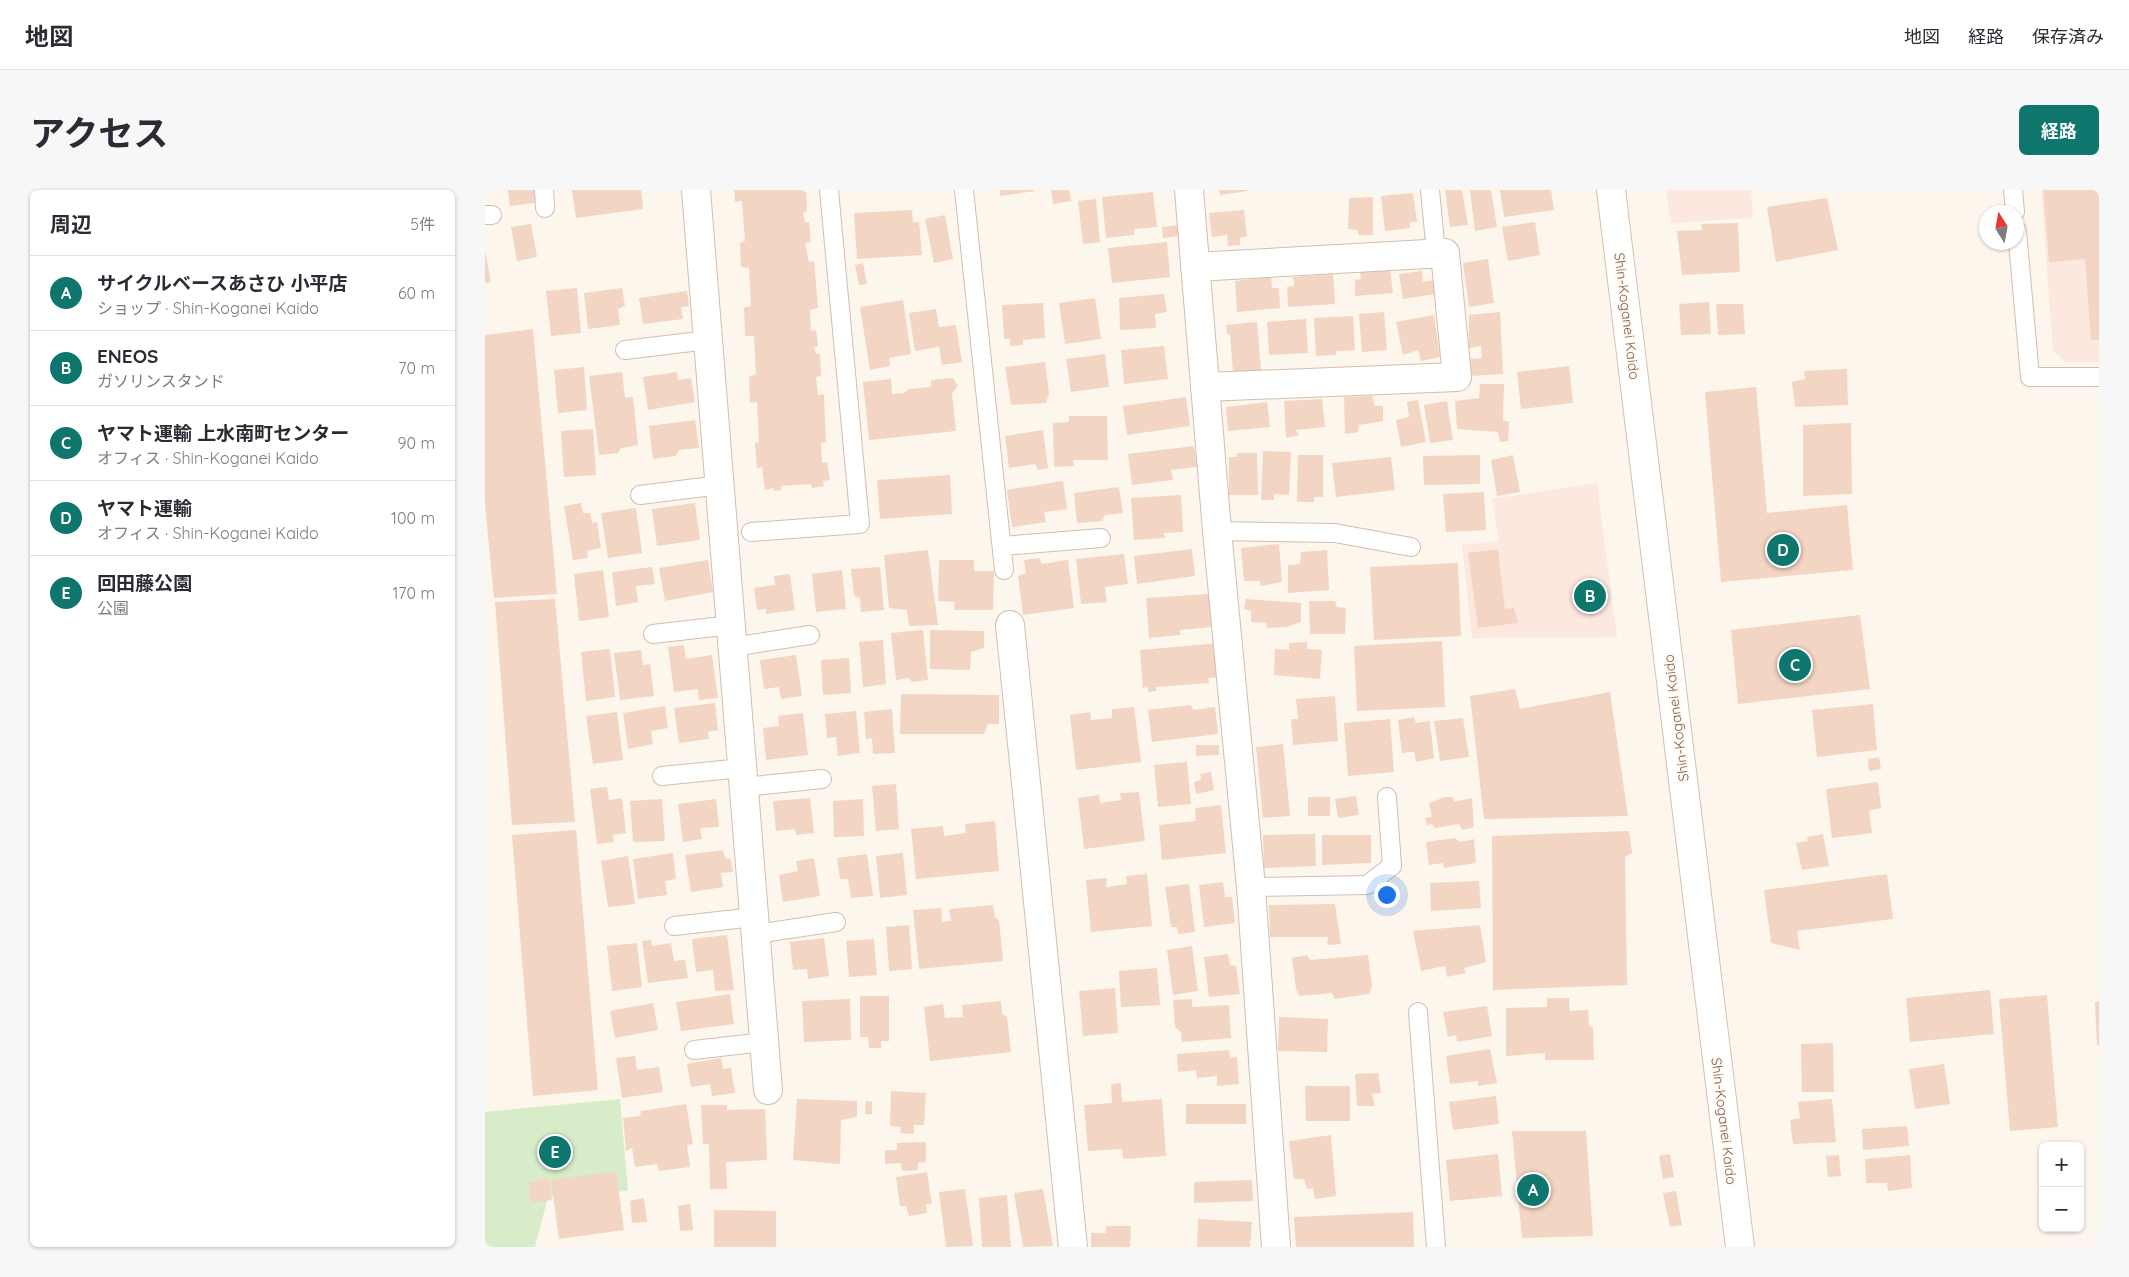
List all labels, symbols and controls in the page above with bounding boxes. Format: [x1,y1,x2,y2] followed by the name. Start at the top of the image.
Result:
[25,21,73,51] text: 地図
[1904,25,1940,48] text: 地図
[1968,25,2004,48] text: 経路
[2032,25,2104,48] text: 保存済み
[2019,105,2099,155] button: 経路
[30,111,168,155] text: アクセス
[1979,205,2024,250] north arrow
[50,211,92,237] text: 周辺
[410,214,435,234] text: 5件
[1610,251,1644,381] street label: Shin-Koganei Kaido
[97,271,347,295] text: サイクルベースあさひ 小平店
[61,283,71,303] text: A
[398,283,435,303] text: 60 m
[97,298,319,318] text: ショップ · Shin-Koganei Kaido
[97,344,158,368] text: ENEOS
[61,358,71,378] text: B
[398,358,435,378] text: 70 m
[97,371,225,391] text: ガソリンスタンド
[97,421,349,445] text: ヤマト運輸 上水南町センター
[61,433,71,453] text: C
[398,433,435,453] text: 90 m
[97,448,319,468] text: オフィス · Shin-Koganei Kaido
[97,496,192,520] text: ヤマト運輸
[60,508,72,528] text: D
[391,508,435,528] text: 100 m
[97,523,319,543] text: オフィス · Shin-Koganei Kaido
[1767,531,1799,569] pin: D
[97,571,192,595] text: 回田藤公園
[1574,577,1606,615] pin: B
[61,583,71,603] text: E
[392,583,435,603] text: 170 m
[97,598,129,618] text: 公園
[1779,646,1811,684] pin: C
[1659,653,1693,783] street label: Shin-Koganei Kaido
[1374,882,1400,908] your location
[1707,1056,1741,1186] street label: Shin-Koganei Kaido
[539,1133,571,1171] pin: E
[2039,1142,2084,1232] map controls
[2039,1142,2084,1187] button: +
[1517,1171,1549,1209] pin: A
[2039,1187,2084,1232] button: −

